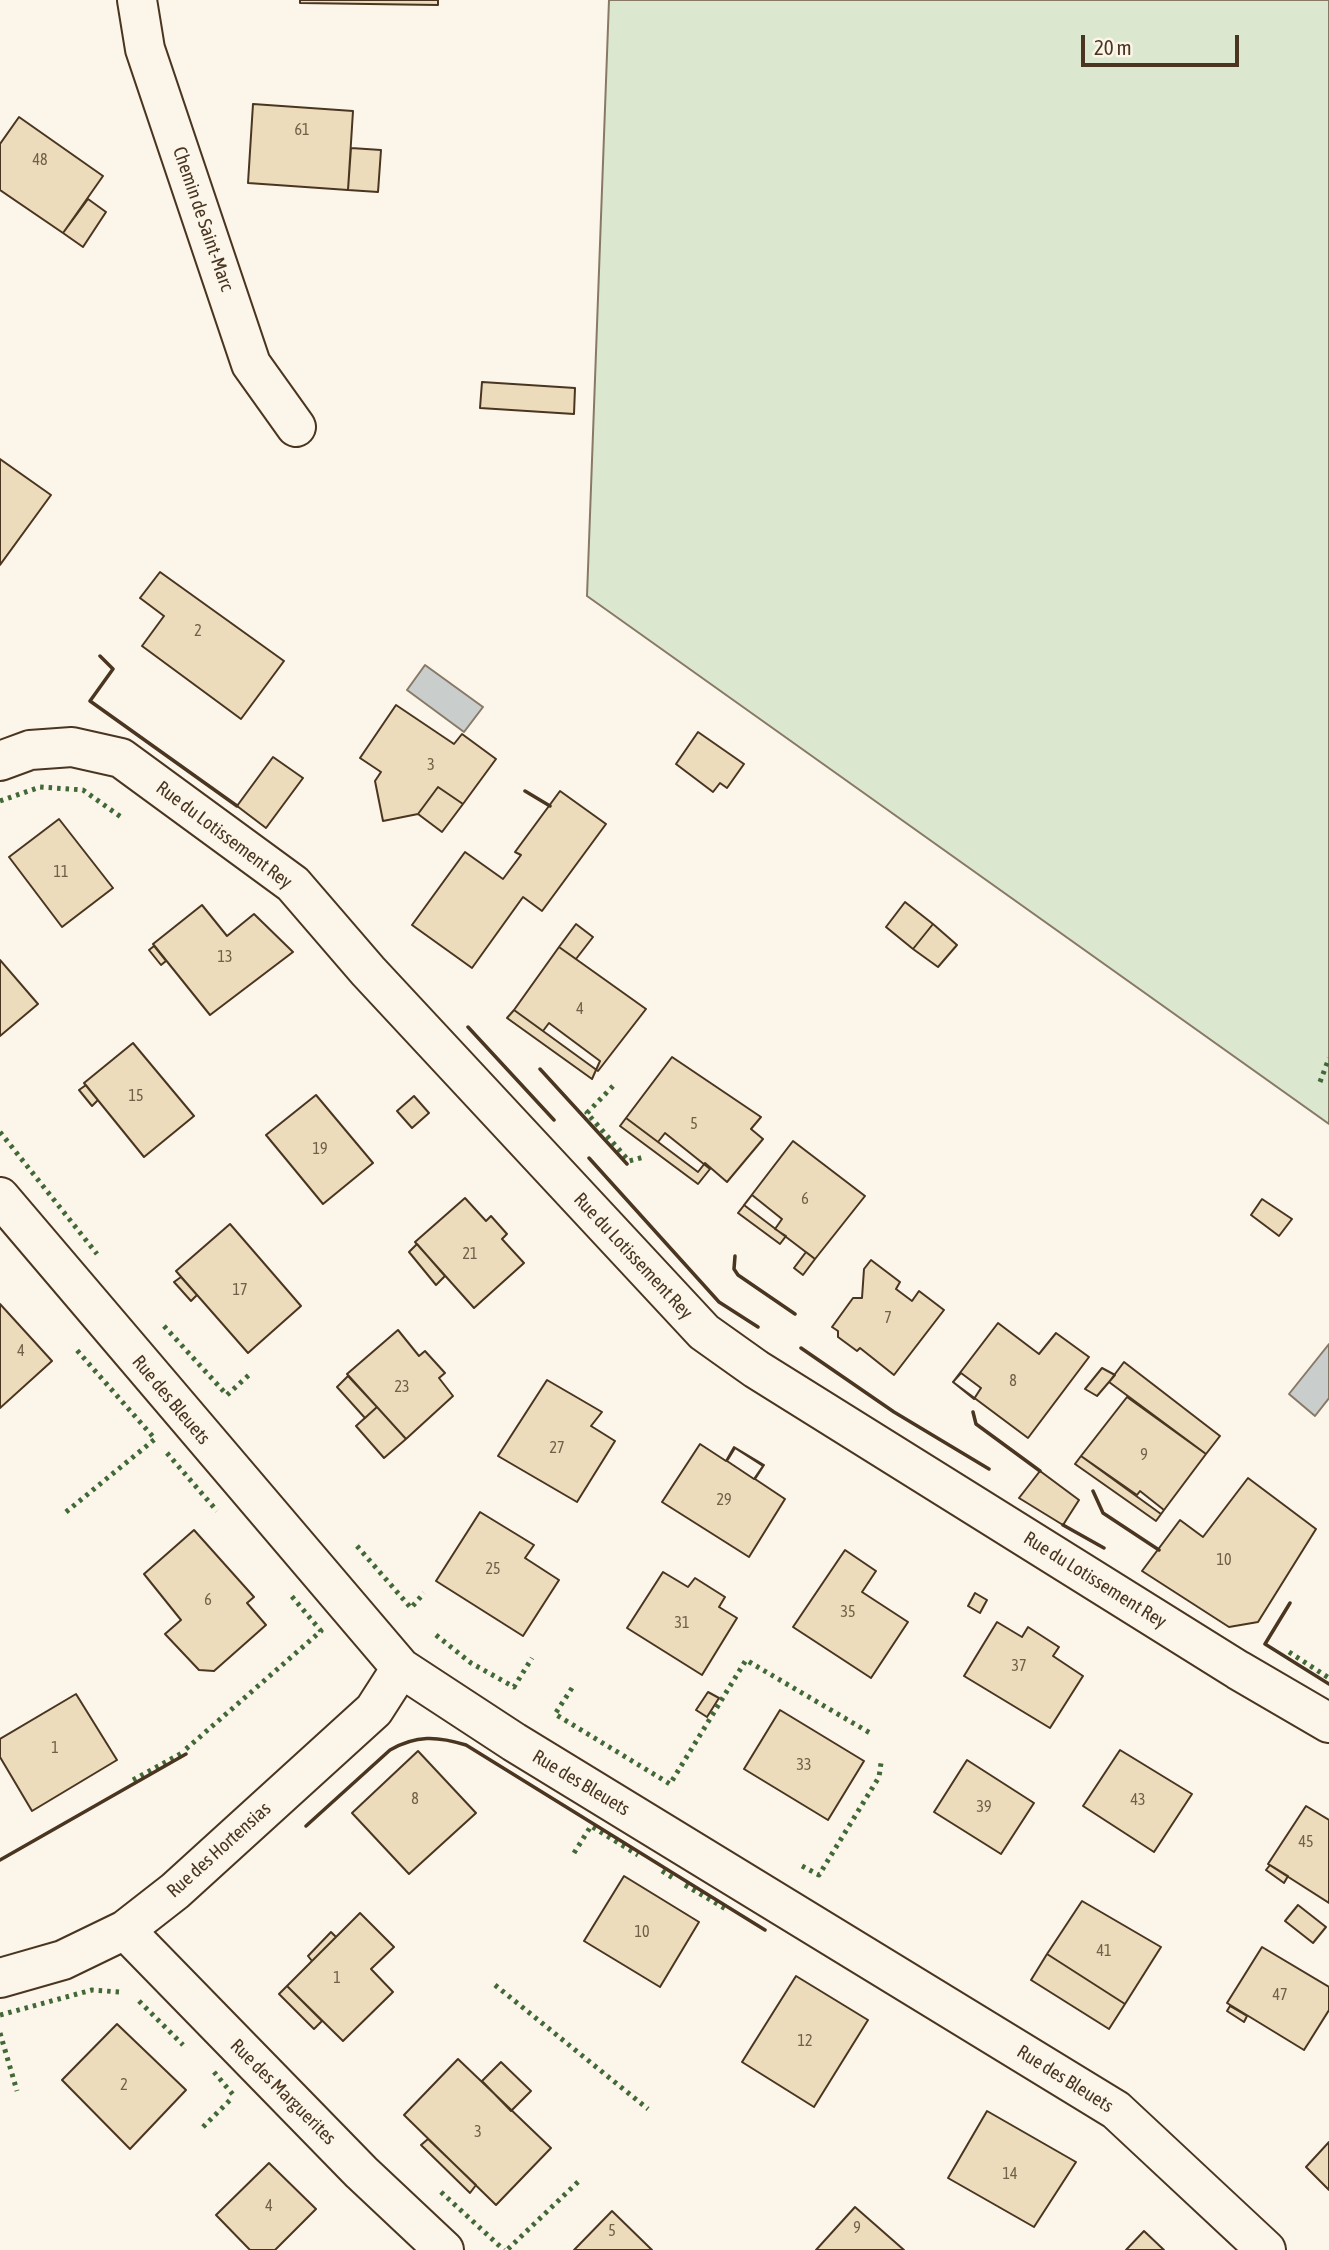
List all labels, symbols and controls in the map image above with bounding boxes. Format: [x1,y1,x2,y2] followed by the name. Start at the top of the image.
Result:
[1084,21,1242,65] scale bar
[1094,35,1132,59] text: 20 m
[294,120,310,140] house number: 61
[168,144,238,294] street label: Chemin de Saint-Marc
[32,150,48,170] house number: 48
[194,621,202,641] house number: 2
[427,755,435,775] house number: 3
[152,776,296,894] street label: Rue du Lotissement Rey
[53,862,69,882] house number: 11
[217,947,233,967] house number: 13
[576,999,584,1019] house number: 4
[128,1086,144,1106] house number: 15
[690,1114,698,1134] house number: 5
[312,1139,328,1159] house number: 19
[569,1188,697,1324] street label: Rue du Lotissement Rey
[801,1189,809,1209] house number: 6
[462,1244,478,1264] house number: 21
[232,1280,248,1300] house number: 17
[884,1308,892,1328] house number: 7
[17,1341,25,1361] house number: 4
[127,1351,215,1449] street label: Rue des Bleuets
[1009,1371,1017,1391] house number: 8
[394,1377,410,1397] house number: 23
[549,1438,565,1458] house number: 27
[1140,1445,1148,1465] house number: 9
[716,1490,732,1510] house number: 29
[1019,1527,1171,1633] street label: Rue du Lotissement Rey
[1216,1550,1232,1570] house number: 10
[485,1559,501,1579] house number: 25
[204,1590,212,1610] house number: 6
[840,1602,856,1622] house number: 35
[674,1613,690,1633] house number: 31
[1011,1656,1027,1676] house number: 37
[51,1738,59,1758] house number: 1
[528,1745,634,1821] street label: Rue des Bleuets
[796,1755,812,1775] house number: 33
[411,1789,419,1809] house number: 8
[1130,1790,1146,1810] house number: 43
[162,1797,276,1903] street label: Rue des Hortensias
[976,1797,992,1817] house number: 39
[1298,1832,1314,1852] house number: 45
[634,1922,650,1942] house number: 10
[1096,1941,1112,1961] house number: 41
[333,1968,341,1988] house number: 1
[1272,1985,1288,2005] house number: 47
[797,2031,813,2051] house number: 12
[225,2034,341,2150] street label: Rue des Marguerites
[1013,2040,1117,2118] street label: Rue des Bleuets
[120,2075,128,2095] house number: 2
[474,2122,482,2142] house number: 3
[1002,2164,1018,2184] house number: 14
[265,2196,273,2216] house number: 4
[853,2218,861,2238] house number: 9
[608,2221,616,2241] house number: 5

